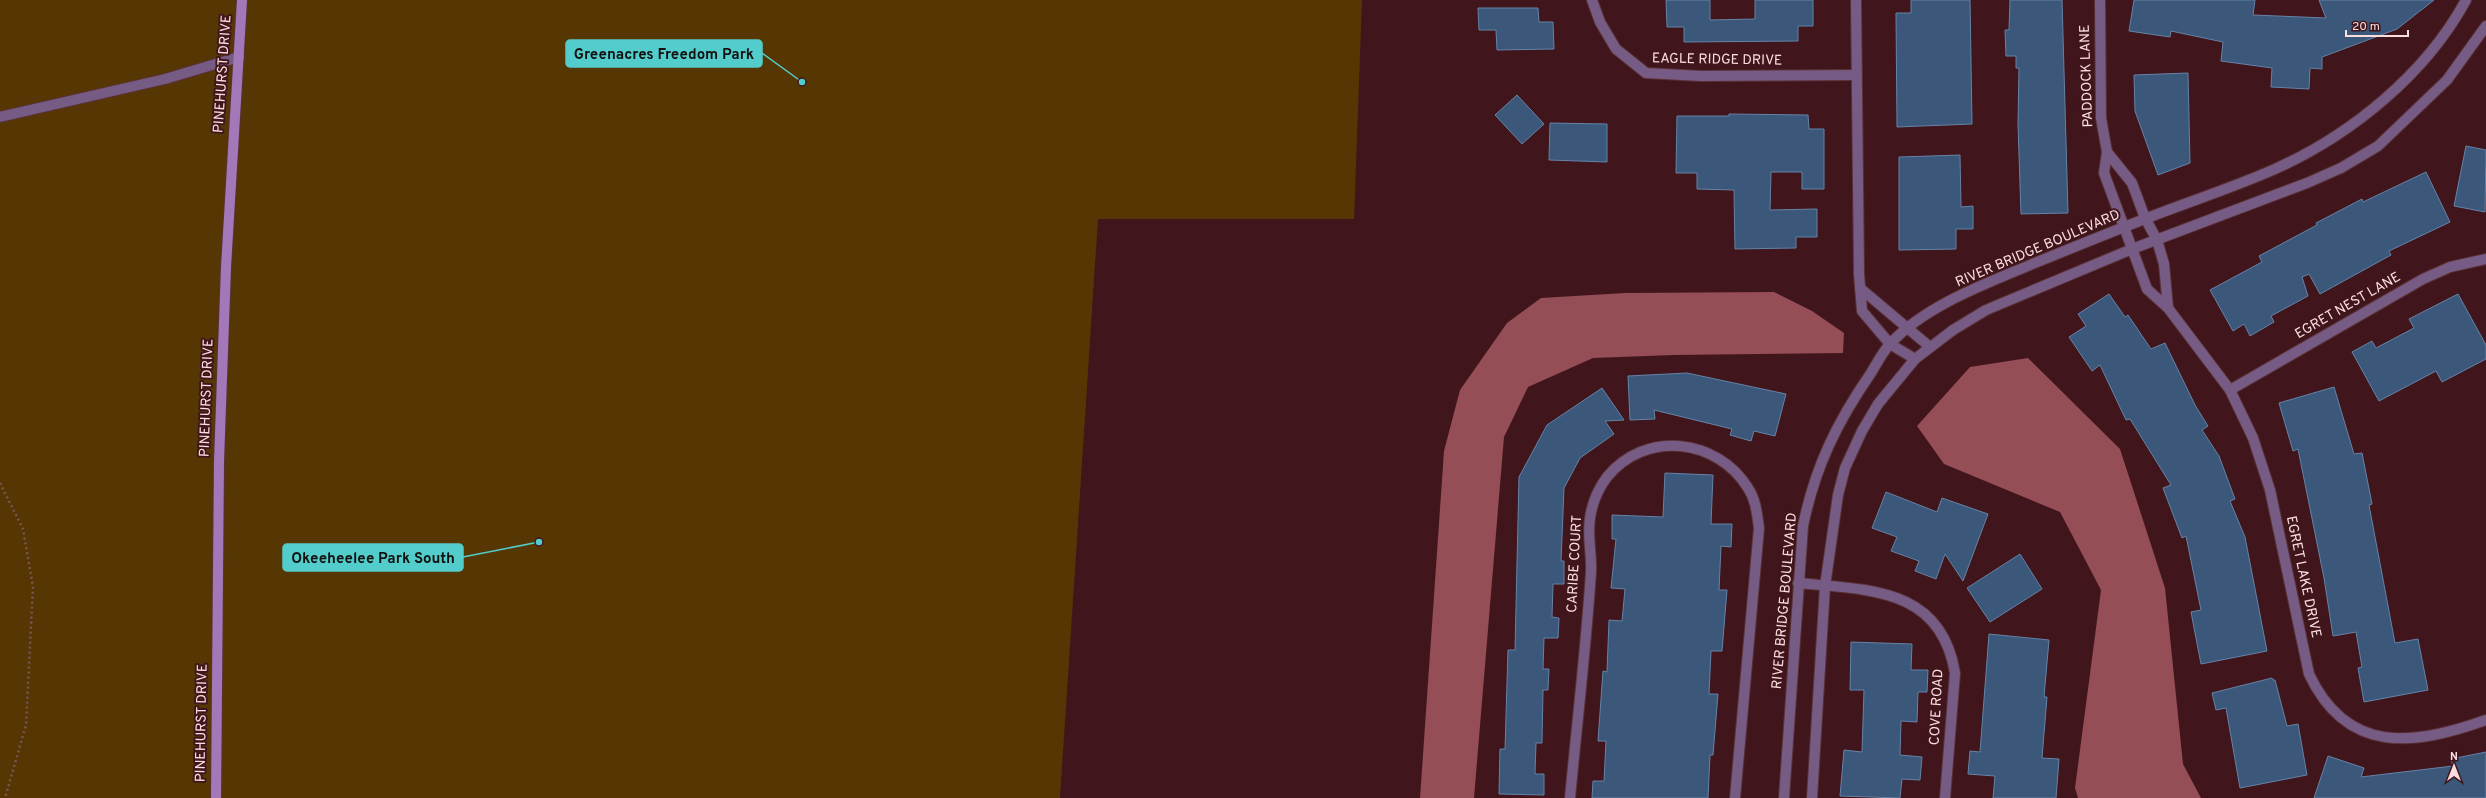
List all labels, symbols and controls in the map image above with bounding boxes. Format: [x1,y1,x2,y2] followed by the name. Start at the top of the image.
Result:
[2346,12,2408,38] scale bar
[210,14,236,134] street label: PINEHURST DRIVE
[2352,19,2380,35] text: 20 m
[2077,24,2097,128] street label: PADDOCK LANE
[566,40,762,67] callout: Greenacres Freedom Park
[574,46,754,65] text: Greenacres Freedom Park
[1652,50,1782,70] street label: EAGLE RIDGE DRIVE
[1953,207,2123,291] street label: RIVER BRIDGE BOULEVARD
[2292,269,2404,343] street label: EGRET NEST LANE
[196,339,218,457] street label: PINEHURST DRIVE
[1769,512,1801,690] street label: RIVER BRIDGE BOULEVARD
[2282,514,2324,640] street label: EGRET LAKE DRIVE
[1564,515,1586,613] street label: CARIBE COURT
[283,544,463,571] callout: Okeeheelee Park South
[291,550,455,569] text: Okeeheelee Park South
[192,664,212,782] street label: PINEHURST DRIVE
[1927,668,1947,746] street label: COVE ROAD
[2434,746,2474,786] north arrow
[2450,750,2458,764] text: N

